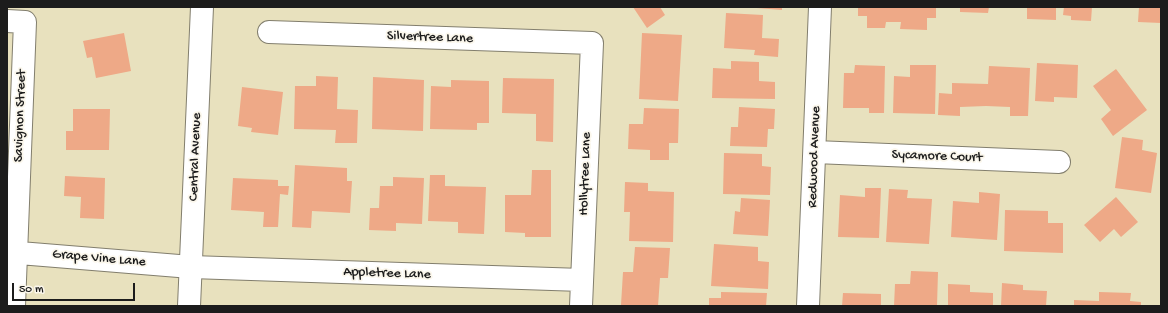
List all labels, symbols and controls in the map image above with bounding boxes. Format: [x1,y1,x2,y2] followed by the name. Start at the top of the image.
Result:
[387,28,473,48] street label: Silvertree Lane
[11,69,31,163] street label: Savignon Street
[805,106,825,208] street label: Redwood Avenue
[186,113,206,201] street label: Central Avenue
[576,132,596,216] street label: Hollytree Lane
[891,147,983,167] street label: Sycamore Court
[52,247,146,271] street label: Grape Vine Lane
[343,264,431,284] street label: Appletree Lane
[14,275,137,301] scale bar
[19,283,44,297] text: 50 m

